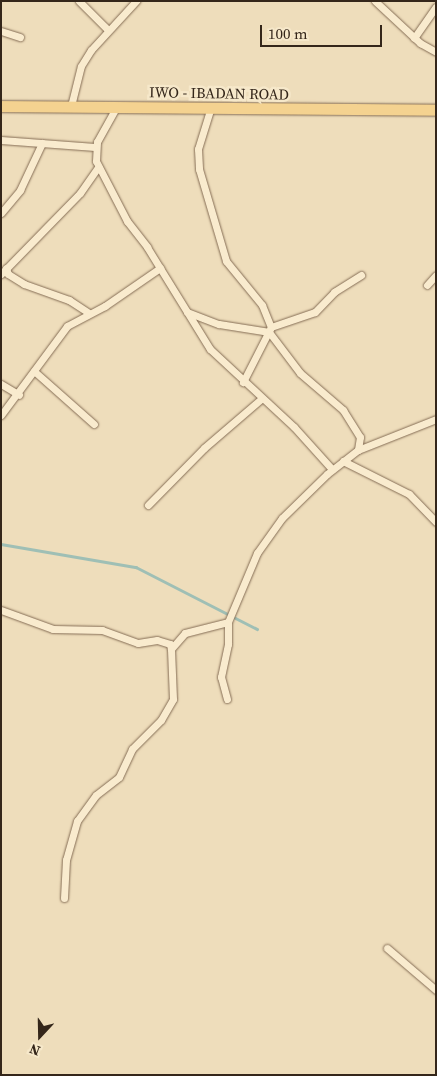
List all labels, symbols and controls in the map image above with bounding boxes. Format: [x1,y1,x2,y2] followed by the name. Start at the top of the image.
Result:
[262,15,384,47] scale bar
[268,23,308,44] text: 100 m
[149,83,289,103] street label: IWO - IBADAN ROAD
[15,1011,65,1061] north arrow
[26,1039,43,1061] text: N

